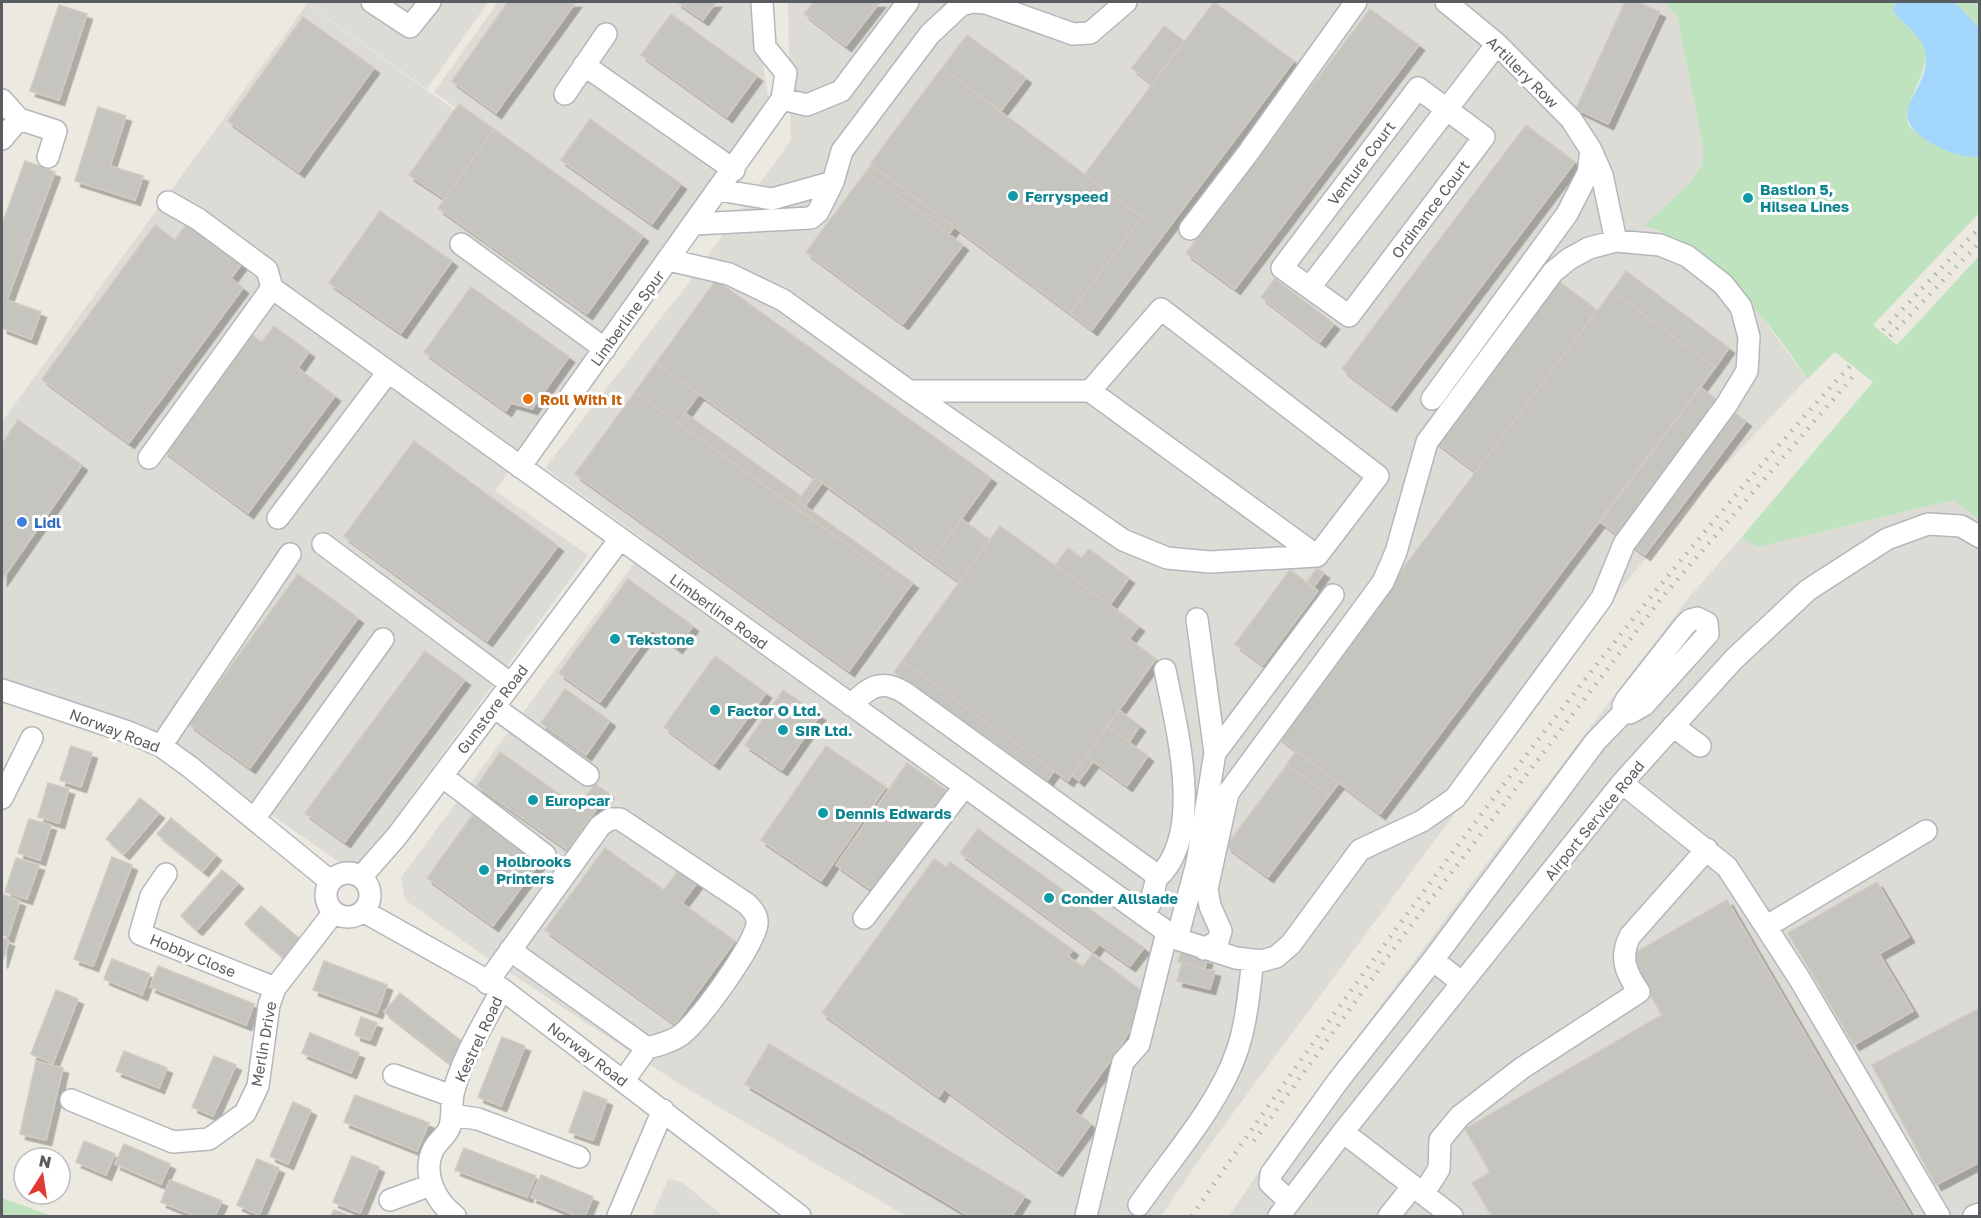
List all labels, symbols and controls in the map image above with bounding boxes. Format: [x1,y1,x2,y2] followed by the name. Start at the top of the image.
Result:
[1483,32,1563,112] street label: Artillery Row
[1324,117,1398,209] street label: Venture Court
[1387,156,1473,262] street label: Ordinance Court
[1760,180,1849,215] place label: Bastion 5, Hilsea Lines
[1025,187,1108,205] place label: Ferryspeed
[1006,189,1020,203] marker: Ferryspeed
[1741,191,1755,205] marker: Bastion 5, Hilsea Lines
[586,267,668,369] street label: Limberline Spur
[540,390,622,408] place label: Roll With It
[521,392,535,406] marker: Roll With It
[34,513,61,531] place label: Lidl
[15,515,29,529] marker: Lidl
[666,569,772,653] street label: Limberline Road
[627,630,694,648] place label: Tekstone
[608,632,622,646] marker: Tekstone
[453,661,531,757] street label: Gunstore Road
[727,701,821,719] place label: Factor O Ltd.
[708,703,722,717] marker: Factor O Ltd.
[67,704,163,756] street label: Norway Road
[795,721,852,739] place label: SIR Ltd.
[776,723,790,737] marker: SIR Ltd.
[1540,757,1648,883] street label: Airport Service Road
[545,791,610,809] place label: Europcar
[526,793,540,807] marker: Europcar
[835,804,952,822] place label: Dennis Edwards
[816,806,830,820] marker: Dennis Edwards
[496,852,571,887] place label: Holbrooks Printers
[477,863,491,877] marker: Holbrooks Printers
[1061,889,1178,907] place label: Conder Allslade
[1042,891,1056,905] marker: Conder Allslade
[147,930,239,981] street label: Hobby Close
[450,993,506,1085] street label: Kestrel Road
[247,1000,279,1088] street label: Merlin Drive
[544,1018,632,1090] street label: Norway Road
[12,1146,72,1206] north arrow
[37,1150,53,1172] text: N

